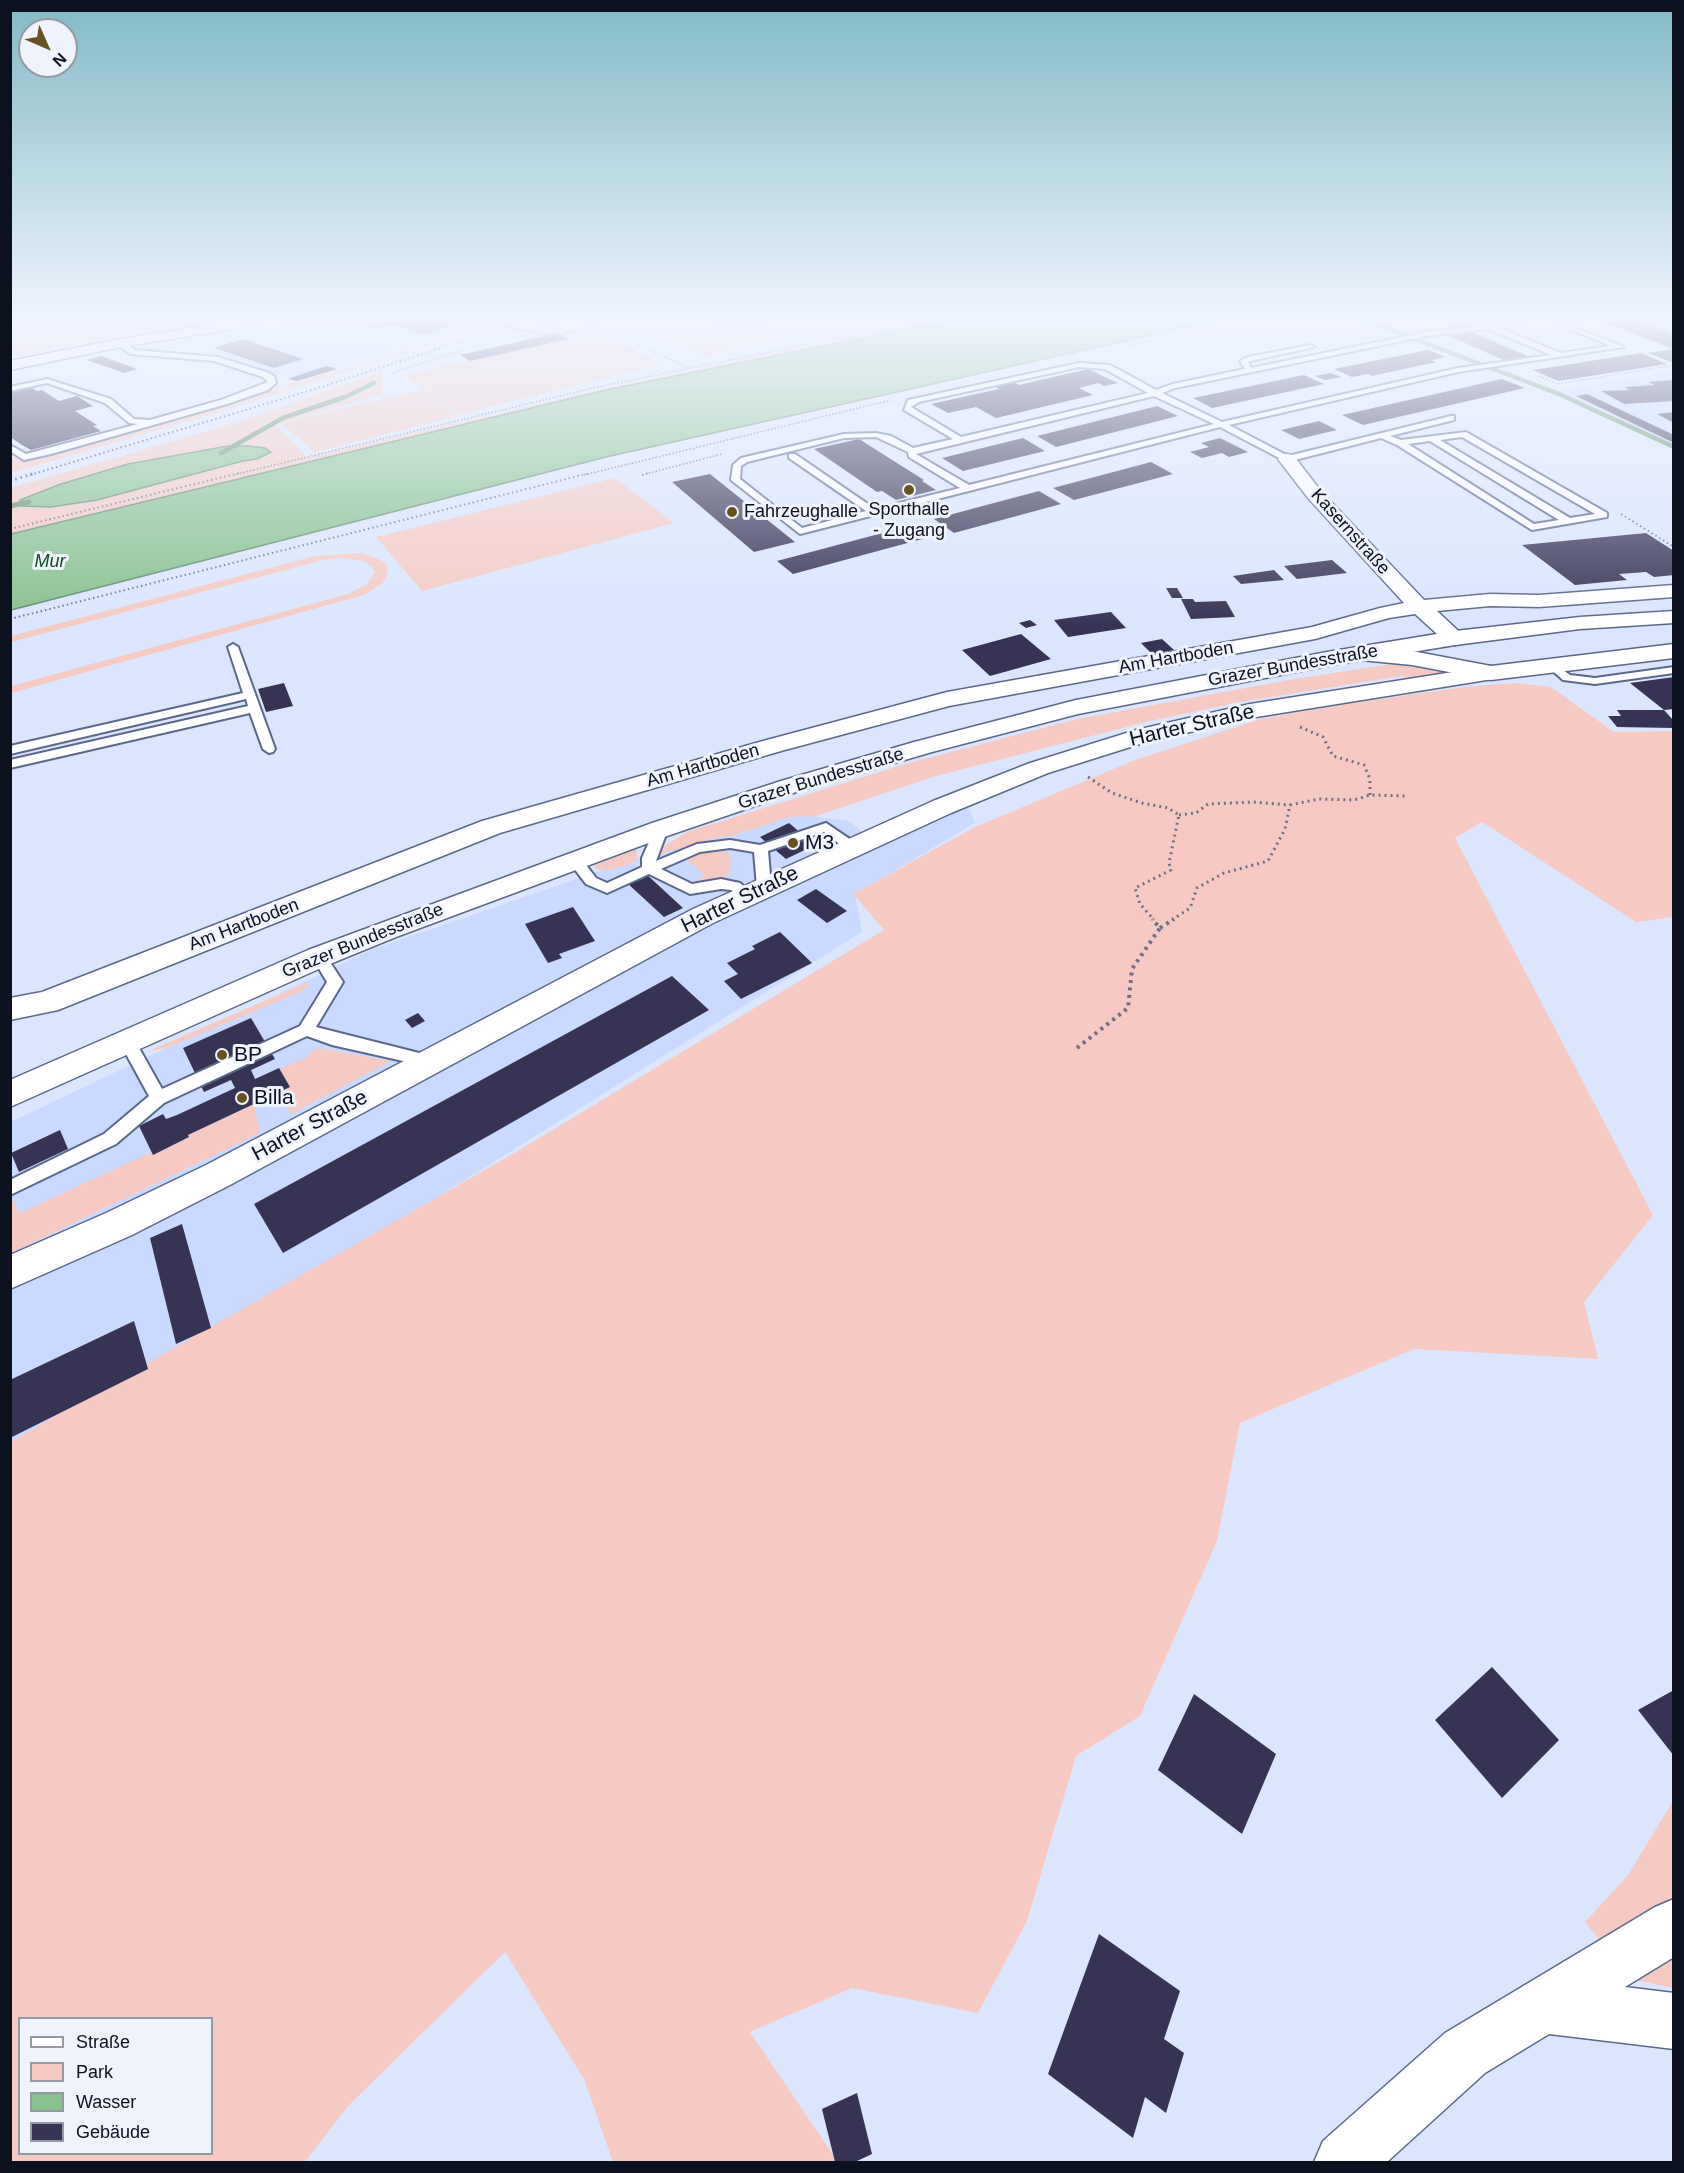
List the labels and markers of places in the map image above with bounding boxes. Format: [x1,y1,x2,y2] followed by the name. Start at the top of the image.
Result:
[902,483,916,497] marker: Sporthalle - Zugang
[868,499,950,542] place label: Sporthalle - Zugang
[744,501,858,523] place label: Fahrzeughalle
[725,505,739,519] marker: Fahrzeughalle
[805,830,834,856] place label: M3
[786,836,800,850] marker: M3
[234,1042,262,1068] place label: BP
[215,1048,229,1062] marker: BP
[254,1085,294,1111] place label: Billa
[235,1091,249,1105] marker: Billa

